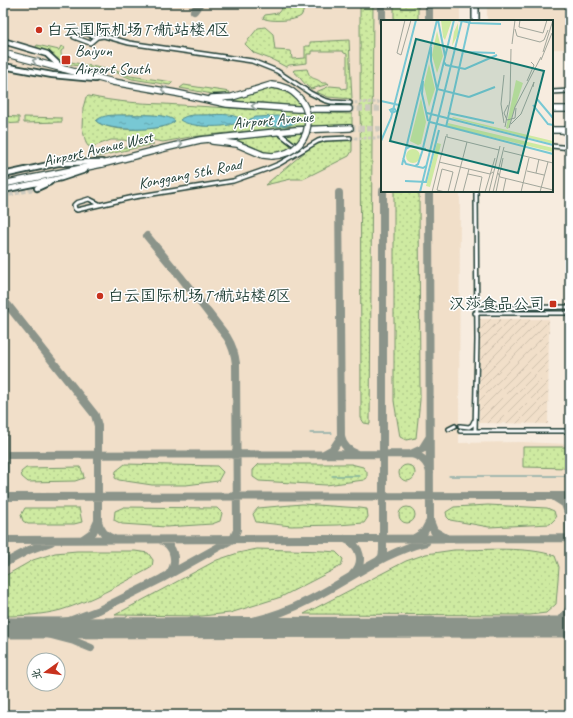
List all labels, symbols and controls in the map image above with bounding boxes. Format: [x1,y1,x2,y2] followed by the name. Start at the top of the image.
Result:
[47,20,230,40] place label: 白云国际机场T1航站楼A区
[381,20,553,192] inset map
[34,25,44,35] marker: 白云国际机场T1航站楼A区
[75,41,151,79] place label: Baiyun Airport South
[60,54,72,66] marker: Baiyun Airport South
[31,57,38,66] one-way arrow
[161,87,167,95] one-way arrow
[251,101,257,110] one-way arrow
[232,106,316,133] street label: Airport Avenue
[41,126,156,171] street label: Airport Avenue West
[177,141,184,149] one-way arrow
[137,154,246,194] street label: Konggang 5th Road
[108,286,291,306] place label: 白云国际机场T1航站楼B区
[95,291,105,301] marker: 白云国际机场T1航站楼B区
[449,294,545,314] place label: 汉莎食品公司
[548,299,558,309] marker: 汉莎食品公司
[26,652,66,692] north arrow
[28,667,44,681] text: 北

